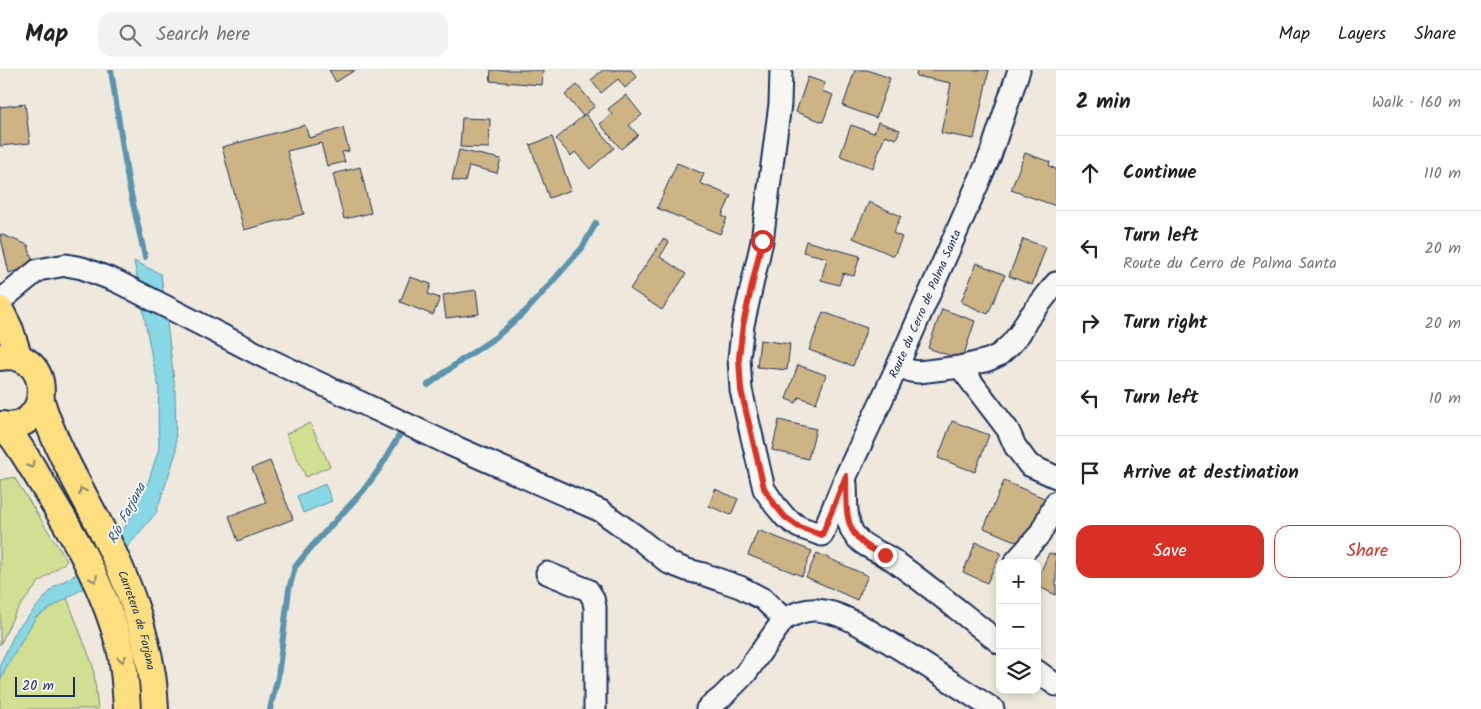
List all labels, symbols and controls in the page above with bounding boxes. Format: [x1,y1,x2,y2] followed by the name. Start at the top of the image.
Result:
[98,12,448,57] search box
[25,15,68,54] text: Map
[156,20,250,50] text: Search here
[1279,20,1310,49] text: Map
[1338,20,1386,49] text: Layers
[1414,20,1456,49] text: Share
[116,21,144,49] icon: search
[1076,86,1131,119] text: 2 min
[1372,90,1461,115] text: Walk · 160 m
[1123,158,1196,188] text: Continue
[1076,159,1104,187] icon: ahead
[1424,161,1461,186] text: 110 m
[1123,221,1198,251] text: Turn left
[884,226,967,381] street label: Route du Cerro de Palma Santa
[751,230,774,253] route start
[1076,234,1104,262] icon: left
[1425,236,1461,261] text: 20 m
[1123,251,1337,276] text: Route du Cerro de Palma Santa
[1123,308,1208,338] text: Turn right
[1076,309,1104,337] icon: right
[1425,311,1461,336] text: 20 m
[1123,383,1198,413] text: Turn left
[1076,384,1104,412] icon: left
[1429,386,1461,411] text: 10 m
[1123,458,1299,488] text: Arrive at destination
[1076,459,1104,487] icon: arrive
[24,460,34,469] one-way arrow
[102,478,153,548] water label: Río Farjana
[78,487,88,496] one-way arrow
[1076,525,1264,578] button: Save
[1274,525,1461,578] button: Share
[874,544,897,567] route end
[996,559,1041,694] map controls
[996,559,1041,604] button: +
[112,567,160,672] street label: Carretera de Farjana
[88,574,98,583] one-way arrow
[996,604,1041,649] button: −
[996,649,1041,694] button: layers
[116,655,126,663] one-way arrow
[15,674,75,697] scale bar
[22,675,54,697] text: 20 m

